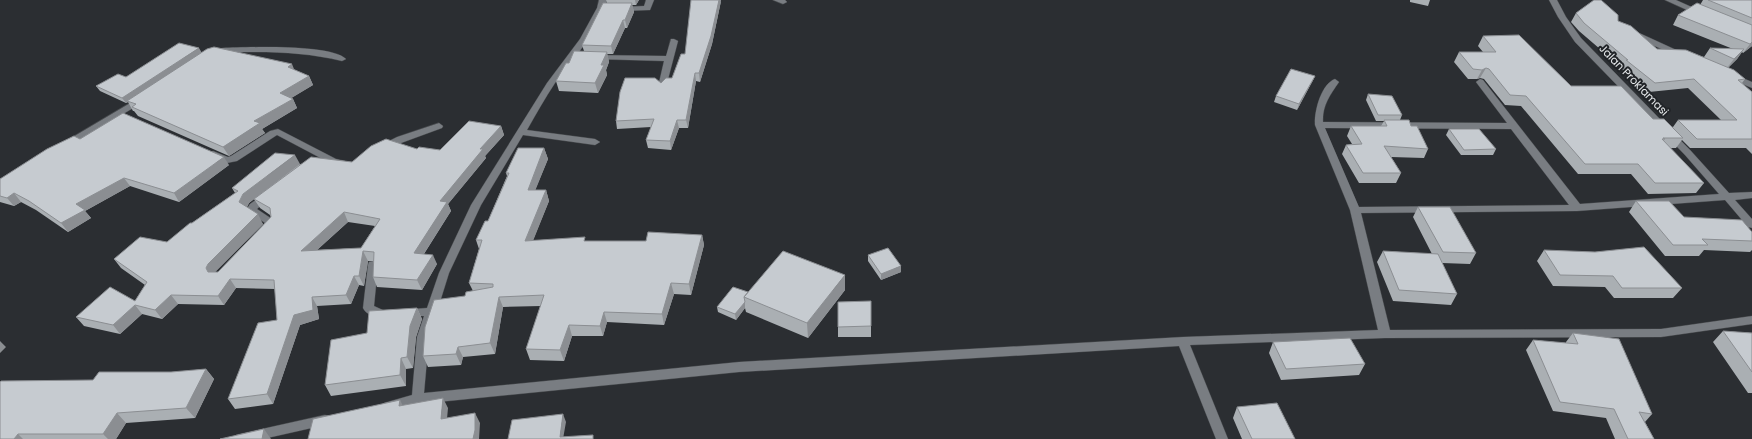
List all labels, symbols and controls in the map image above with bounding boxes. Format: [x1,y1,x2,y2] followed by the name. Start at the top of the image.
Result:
[1596,41,1673,120] street label: Jalan Proklamasi

